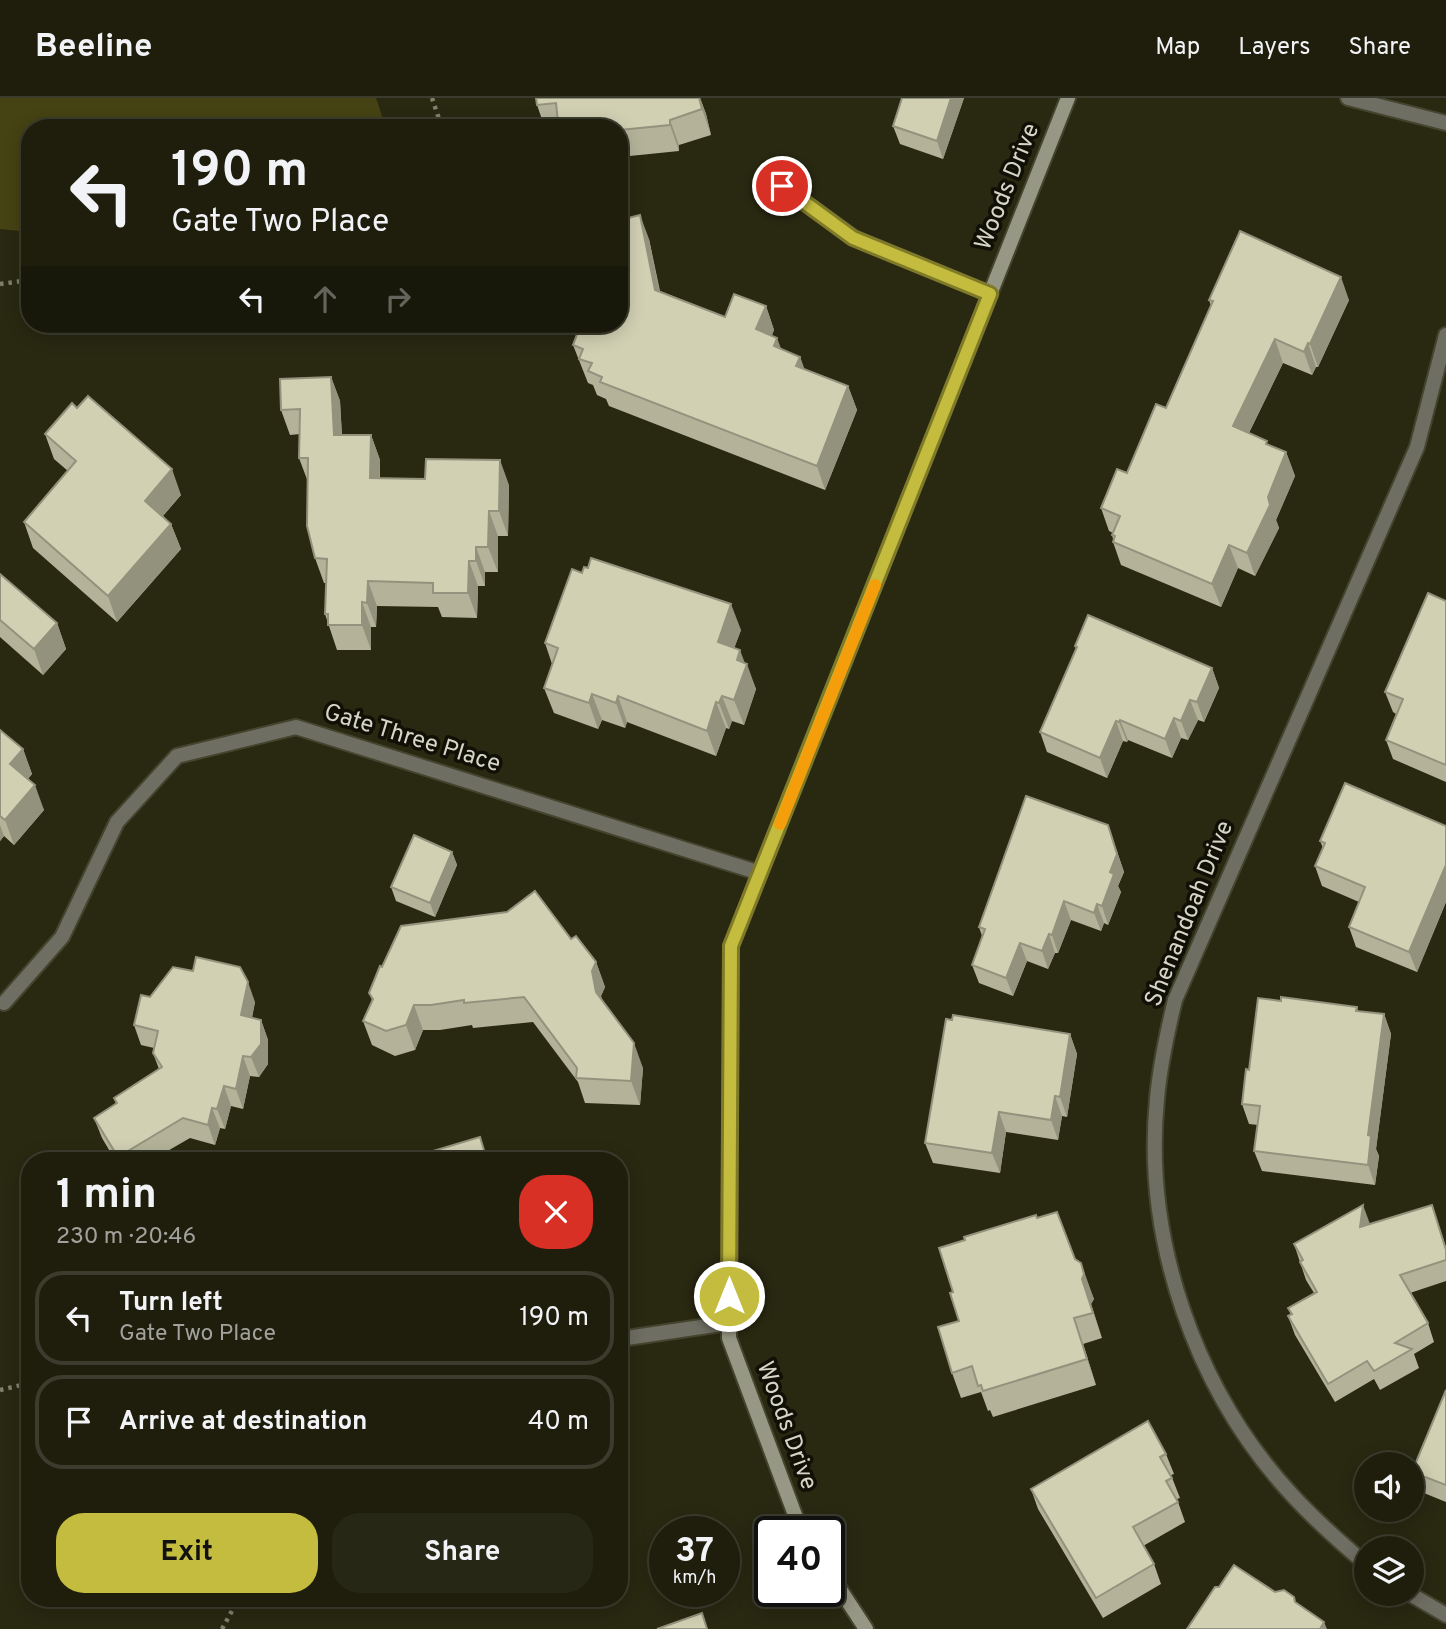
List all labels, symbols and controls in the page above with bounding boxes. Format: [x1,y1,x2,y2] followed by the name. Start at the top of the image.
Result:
[35,27,152,69] text: Beeline
[1155,33,1200,63] text: Map
[1238,33,1310,63] text: Layers
[1348,33,1411,63] text: Share
[969,119,1047,255] street label: Woods Drive
[171,142,308,204] text: 190 m
[56,147,147,238] icon: left
[752,156,812,216] pin
[763,167,801,205] icon: arrive
[171,203,389,243] text: Gate Two Place
[233,280,271,318] icon: left
[306,280,344,318] icon: ahead
[379,280,417,318] icon: right
[320,698,504,780] street label: Gate Three Place
[1139,817,1241,1011] street label: Shenandoah Drive
[56,1170,157,1223] text: 1 min
[519,1175,593,1249] button: close
[56,1223,196,1252] text: 230 m · 20:46
[692,1259,766,1333] position arrow
[119,1287,223,1320] text: Turn left
[60,1299,98,1337] icon: left
[519,1302,589,1335] text: 190 m
[119,1320,276,1349] text: Gate Two Place
[749,1358,823,1494] street label: Woods Drive
[60,1403,98,1441] icon: arrive
[119,1406,367,1439] text: Arrive at destination
[528,1406,589,1439] text: 40 m
[1354,1452,1424,1606] map controls
[1354,1452,1424,1522] button: sound
[56,1513,318,1593] button: Exit
[332,1513,593,1593] button: Share
[754,1516,845,1607] speed limit sign: 40
[675,1530,714,1574] text: 37
[1354,1536,1424,1606] button: layers
[673,1567,716,1590] text: km/h

